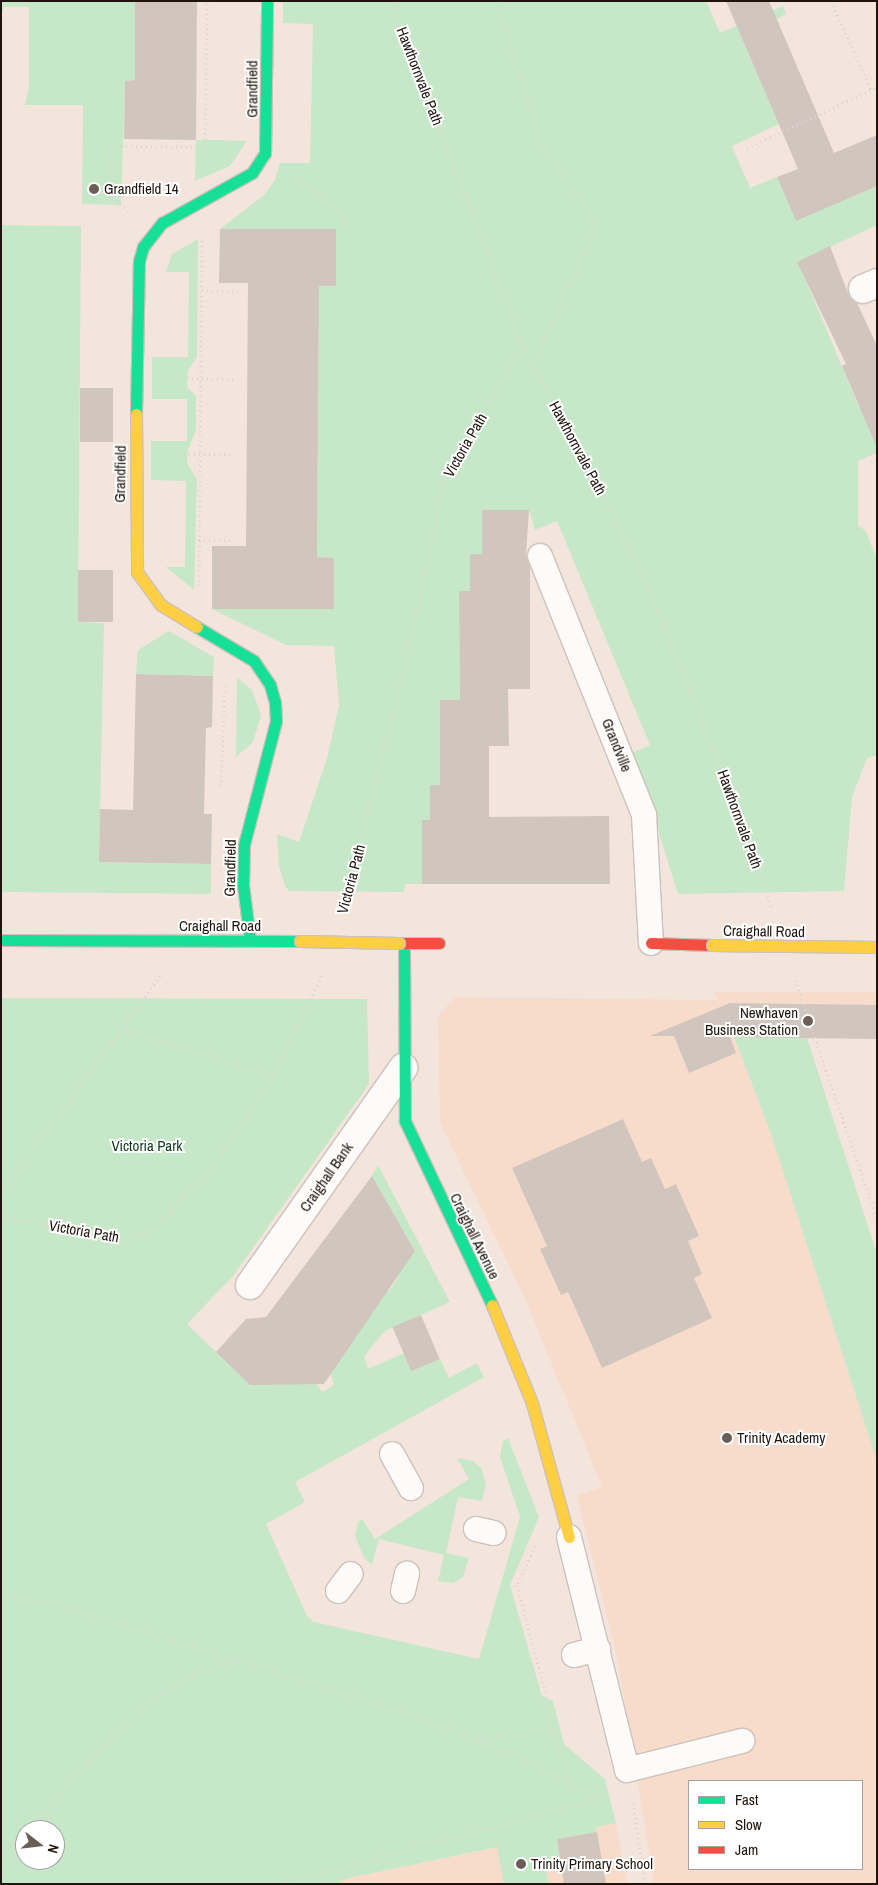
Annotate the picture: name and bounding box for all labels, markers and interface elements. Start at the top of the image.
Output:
street label: Hawthornvale Path [393,24,447,128]
street label: Grandfield [243,60,261,118]
place label: Grandfield 14 [104,180,179,198]
marker: Grandfield 14 [88,183,100,195]
street label: Hawthornvale Path [546,398,610,498]
street label: Victoria Path [439,410,491,480]
street label: Grandfield [111,445,129,503]
street label: Grandville [598,716,636,774]
street label: Hawthornvale Path [714,767,766,871]
street label: Grandfield [221,839,239,897]
street label: Victoria Path [333,842,369,916]
street label: Craighall Road [179,917,261,935]
street label: Craighall Road [723,921,805,941]
place label: Newhaven Business Station [705,1003,798,1038]
marker: Newhaven Business Station [802,1015,814,1027]
park label: Victoria Park [112,1137,182,1155]
street label: Craighall Bank [295,1139,357,1215]
street label: Craighall Avenue [446,1190,504,1282]
street label: Victoria Path [48,1216,120,1246]
place label: Trinity Academy [737,1429,826,1447]
marker: Trinity Academy [721,1432,733,1444]
legend [688,1780,863,1870]
text: Fast [735,1789,758,1810]
text: Slow [735,1814,762,1835]
north arrow [15,1820,65,1870]
text: Jam [735,1839,758,1860]
text: N [44,1842,63,1855]
place label: Trinity Primary School [531,1855,653,1873]
marker: Trinity Primary School [515,1858,527,1870]

